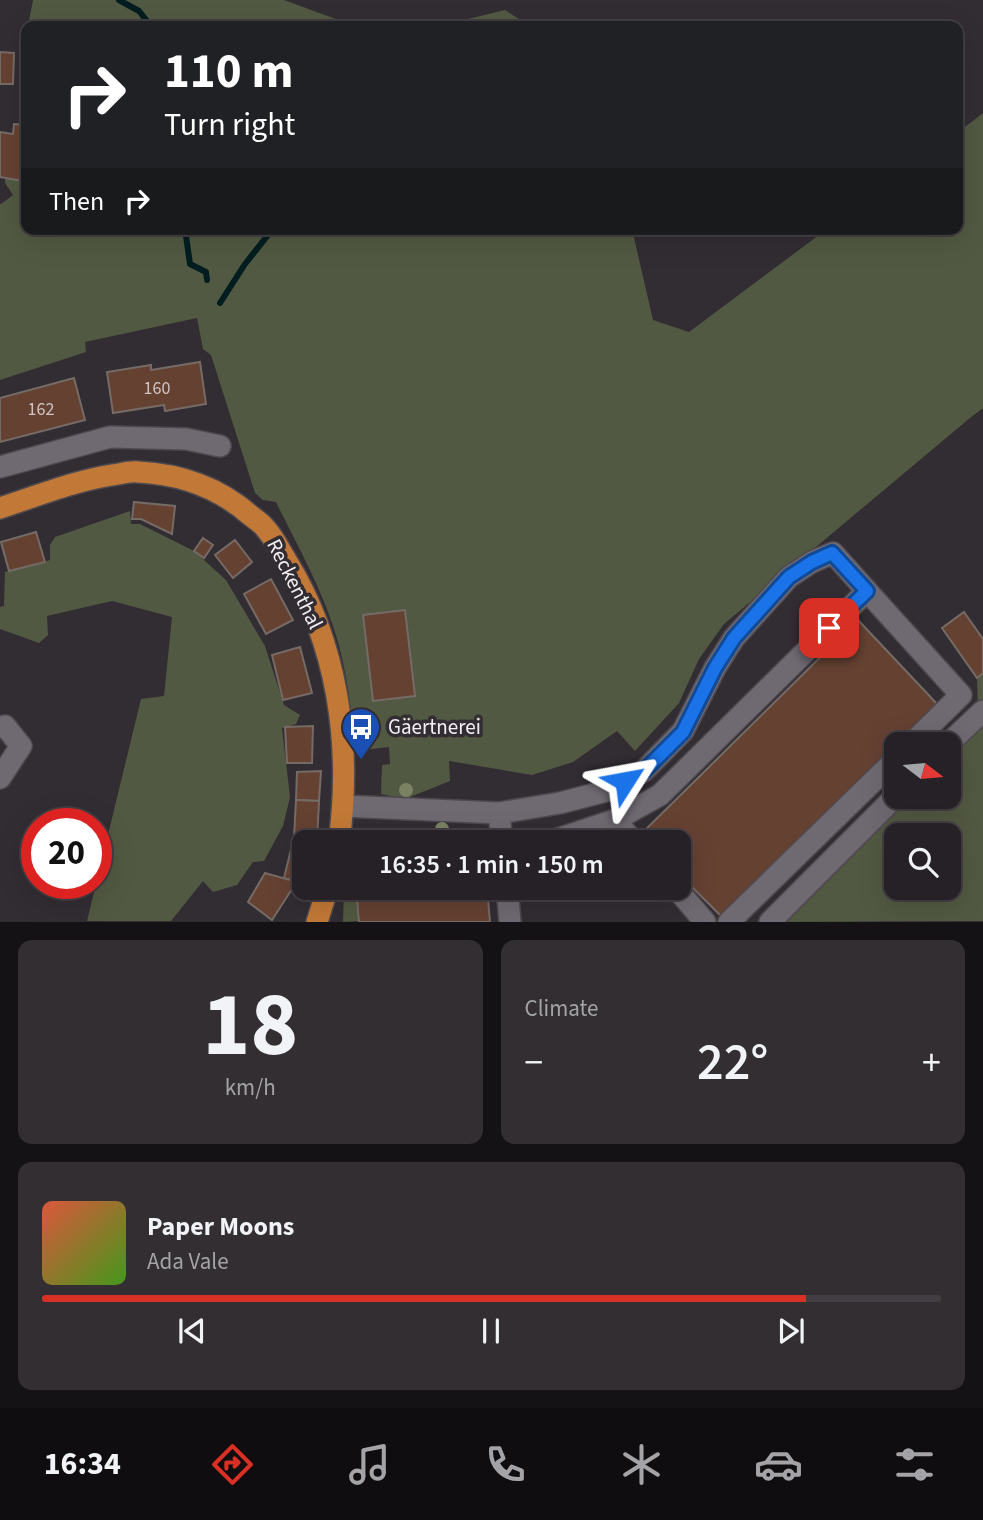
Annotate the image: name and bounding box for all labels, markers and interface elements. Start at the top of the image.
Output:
text: 110 m [164,37,293,107]
icon: right [49,49,140,140]
text: Turn right [164,102,295,148]
icon: right [118,182,156,220]
text: Then [49,183,104,220]
house number: 160 [144,376,170,401]
house number: 162 [28,397,54,422]
street label: Reckenthal [259,533,331,635]
pin [799,598,859,658]
icon: arrive [810,609,848,647]
bus stop icon: Gäertnerei [340,706,382,761]
place label: Gäertnerei [388,712,481,742]
north arrow [884,732,961,808]
map controls [884,732,961,900]
position arrow [588,744,662,818]
speed limit sign: 20 [21,808,112,899]
button: search [884,823,961,900]
text: 16:35 · 1 min · 150 m [379,846,604,883]
text: 18 [202,961,298,1090]
text: Climate [525,992,598,1025]
text: 22° [697,1026,768,1100]
text: − [525,1036,543,1090]
text: + [922,1036,941,1090]
text: km/h [225,1071,276,1104]
text: Paper Moons [147,1208,294,1245]
text: Ada Vale [147,1245,229,1278]
icon: previous [173,1312,211,1350]
icon: pause [472,1312,510,1350]
icon: next [772,1312,810,1350]
icon: directions [208,1440,257,1489]
icon: music [345,1440,394,1489]
icon: phone [481,1440,530,1489]
icon: climate [617,1440,666,1489]
icon: car [754,1440,803,1489]
icon: filters [890,1440,939,1489]
text: 16:34 [44,1441,121,1487]

